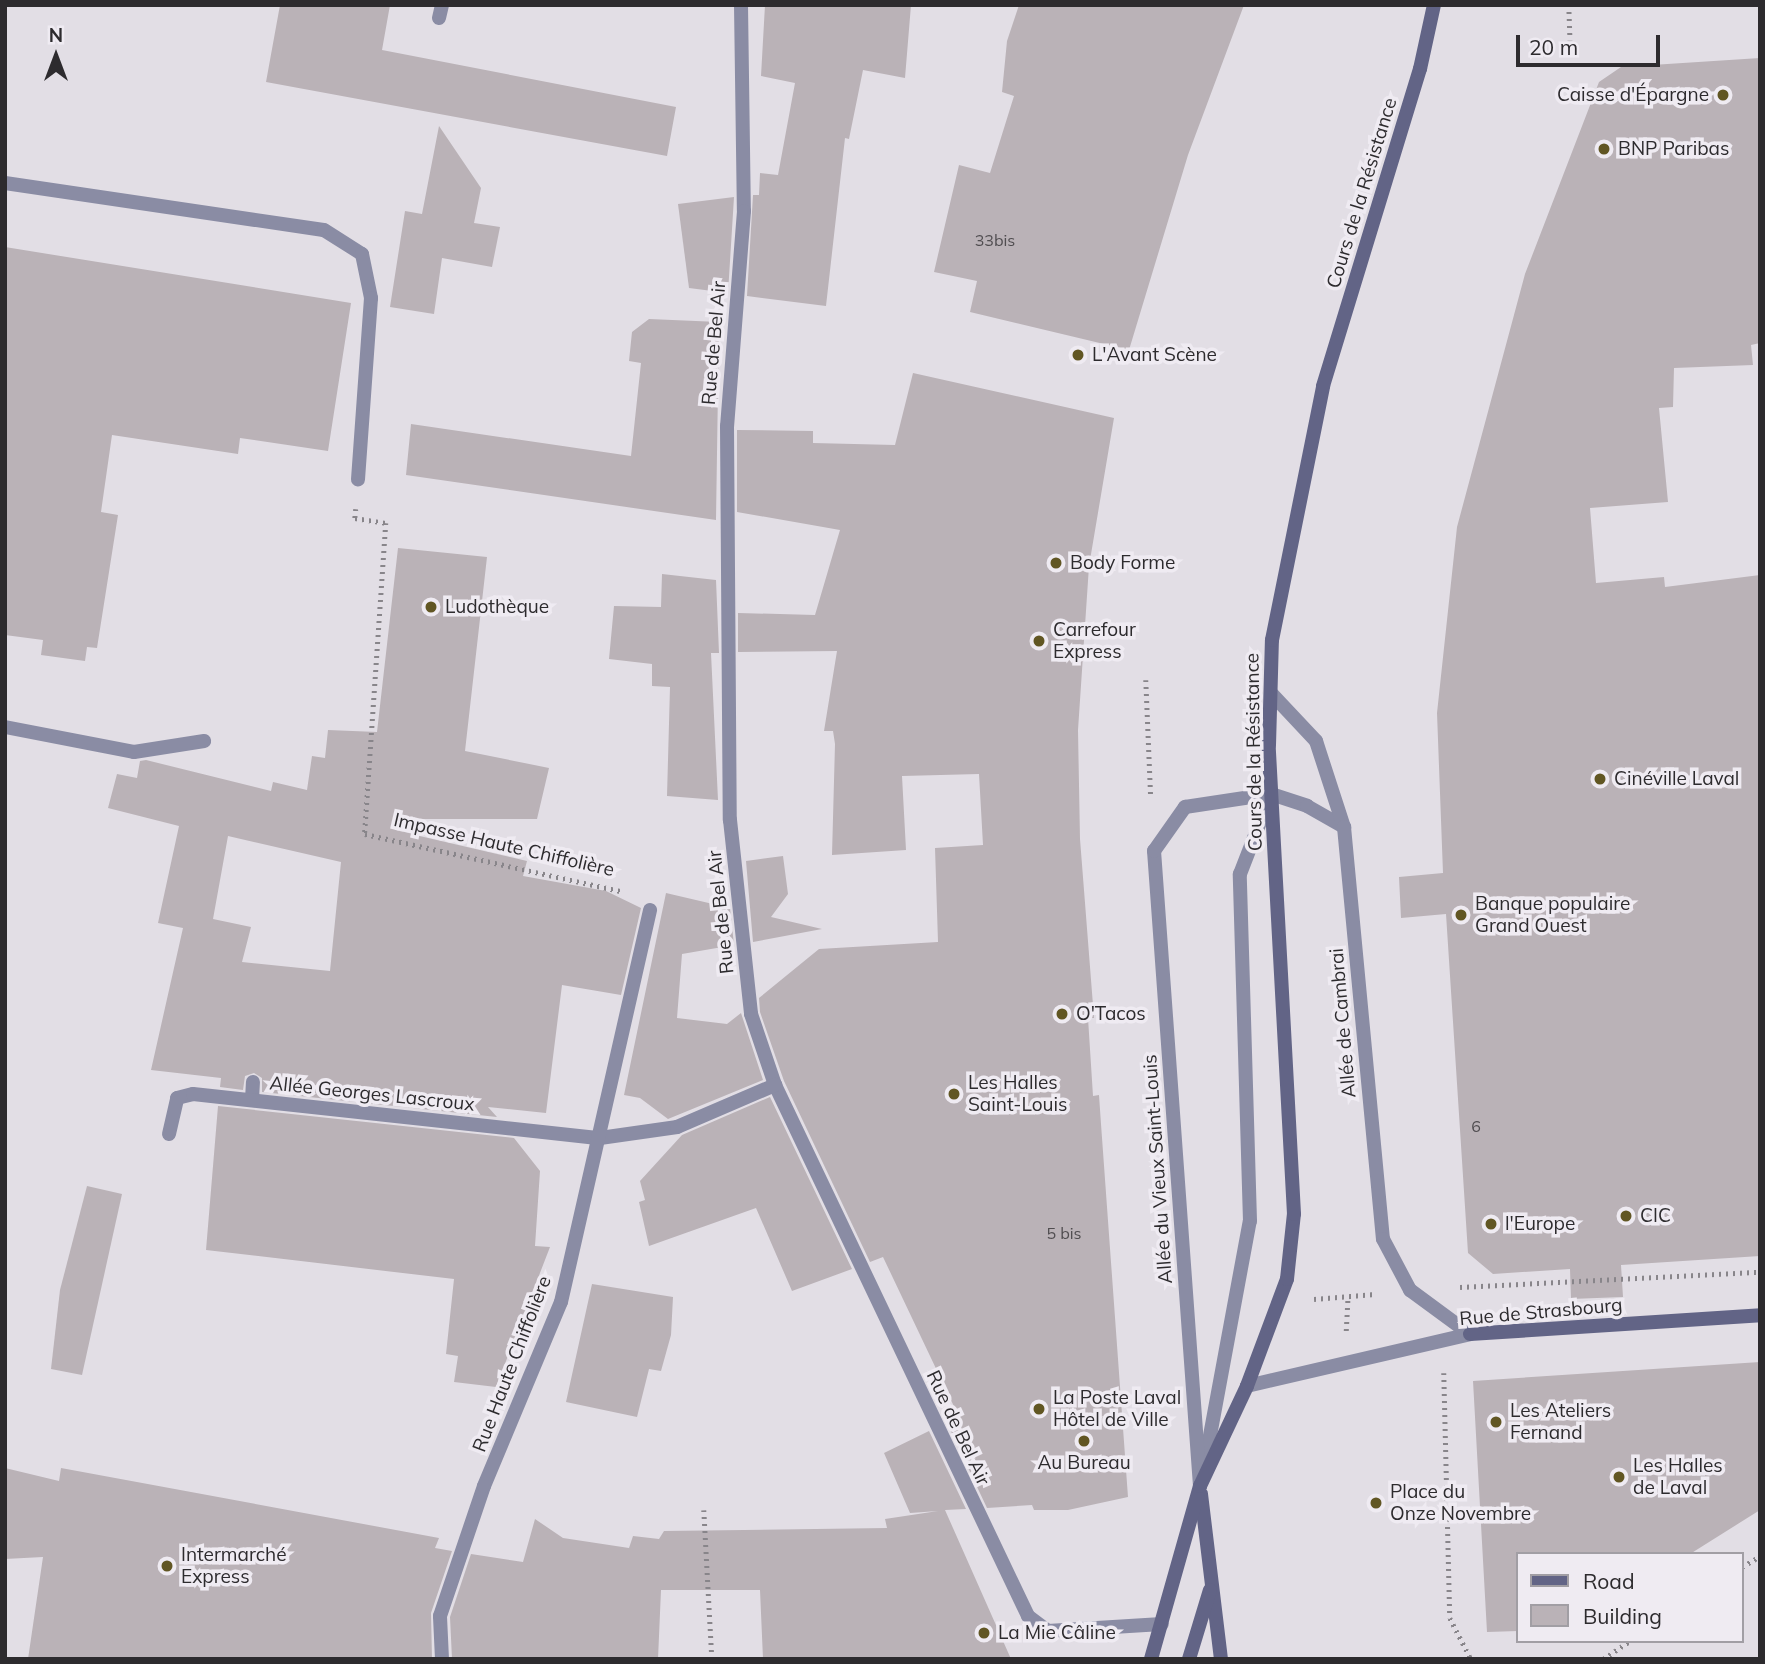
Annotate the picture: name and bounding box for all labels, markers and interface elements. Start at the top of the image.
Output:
north arrow [21,21,91,91]
scale bar [1520,21,1664,65]
text: N [49,23,63,47]
text: 20 m [1529,34,1578,60]
place label: Caisse d'Épargne [1557,84,1709,106]
marker: Caisse d'Épargne [1715,87,1731,103]
street label: Cours de la Résistance [1322,95,1402,291]
place label: BNP Paribas [1618,138,1729,160]
marker: BNP Paribas [1596,141,1612,157]
house number: 33bis [975,230,1015,250]
street label: Rue de Bel Air [697,280,731,406]
place label: L'Avant Scène [1092,344,1217,366]
marker: L'Avant Scène [1070,347,1086,363]
place label: Body Forme [1070,552,1175,574]
marker: Body Forme [1048,555,1064,571]
place label: Ludothèque [445,596,549,618]
marker: Ludothèque [423,599,439,615]
place label: Carrefour Express [1053,619,1136,663]
marker: Carrefour Express [1031,633,1047,649]
street label: Cours de la Résistance [1241,653,1267,851]
place label: Cinéville Laval [1614,768,1739,790]
marker: Cinéville Laval [1592,771,1608,787]
street label: Impasse Haute Chiffolière [392,809,616,881]
street label: Rue de Bel Air [703,849,739,975]
place label: Banque populaire Grand Ouest [1475,893,1630,937]
marker: Banque populaire Grand Ouest [1453,907,1469,923]
street label: Allée de Cambrai [1325,947,1361,1099]
place label: O'Tacos [1076,1003,1146,1025]
marker: O'Tacos [1054,1006,1070,1022]
street label: Allée du Vieux Saint-Louis [1139,1054,1177,1284]
street label: Allée Georges Lascroux [268,1072,476,1116]
place label: Les Halles Saint-Louis [968,1072,1067,1116]
marker: Les Halles Saint-Louis [946,1086,962,1102]
house number: 6 [1471,1116,1481,1136]
place label: CIC [1640,1205,1671,1227]
marker: CIC [1618,1208,1634,1224]
place label: l'Europe [1505,1213,1575,1235]
marker: l'Europe [1483,1216,1499,1232]
house number: 5 bis [1046,1223,1082,1243]
street label: Rue Haute Chiffolière [468,1273,556,1455]
street label: Rue de Strasbourg [1459,1294,1623,1330]
street label: Rue de Bel Air [921,1367,995,1489]
place label: La Poste Laval Hôtel de Ville [1053,1387,1181,1431]
place label: Les Ateliers Fernand [1510,1400,1611,1444]
marker: La Poste Laval Hôtel de Ville [1031,1401,1047,1417]
marker: Les Ateliers Fernand [1488,1414,1504,1430]
marker: Au Bureau [1076,1433,1092,1449]
place label: Au Bureau [1037,1452,1131,1474]
place label: Les Halles de Laval [1633,1455,1723,1499]
marker: Les Halles de Laval [1611,1469,1627,1485]
place label: Place du Onze Novembre [1390,1481,1531,1525]
marker: Place du Onze Novembre [1368,1495,1384,1511]
place label: Intermarché Express [181,1544,287,1588]
legend [1516,1552,1744,1643]
marker: Intermarché Express [159,1558,175,1574]
text: Road [1583,1568,1634,1594]
text: Building [1583,1603,1662,1629]
place label: La Mie Câline [998,1622,1116,1644]
marker: La Mie Câline [976,1625,992,1641]

